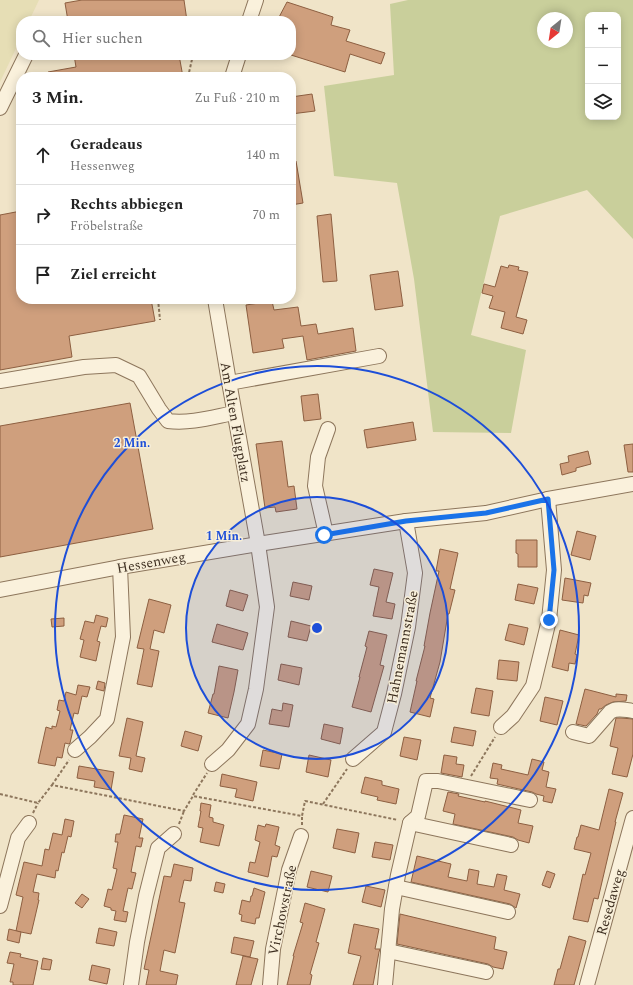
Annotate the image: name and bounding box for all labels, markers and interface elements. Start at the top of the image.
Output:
north arrow [537,12,573,48]
map controls [585,12,621,120]
button: + [585,12,621,48]
search box [16,16,296,60]
icon: search [30,27,52,49]
text: Hier suchen [62,27,143,50]
button: − [585,48,621,84]
button: layers [585,84,621,120]
text: 3 Min. [32,85,83,111]
text: Zu Fuß · 210 m [194,88,280,108]
text: Geradeaus [70,133,142,156]
icon: ahead [32,144,54,166]
text: 140 m [246,145,280,165]
text: Hessenweg [70,156,135,176]
text: Rechts abbiegen [70,193,183,216]
icon: right [32,204,54,226]
text: 70 m [253,205,280,225]
text: Fröbelstraße [70,216,143,236]
text: Ziel erreicht [70,263,156,286]
icon: arrive [32,264,54,286]
street label: Am Alten Flugplatz [215,360,256,484]
text: 2 Min. [114,434,150,453]
route start [315,526,333,544]
text: 1 Min. [206,527,242,546]
street label: Hessenweg [115,546,187,579]
street label: Hahnemannstraße [381,588,424,706]
route end [540,611,558,629]
centre of rings [310,621,324,635]
street label: Virchowstraße [263,863,302,957]
street label: Resedaweg [591,866,630,938]

